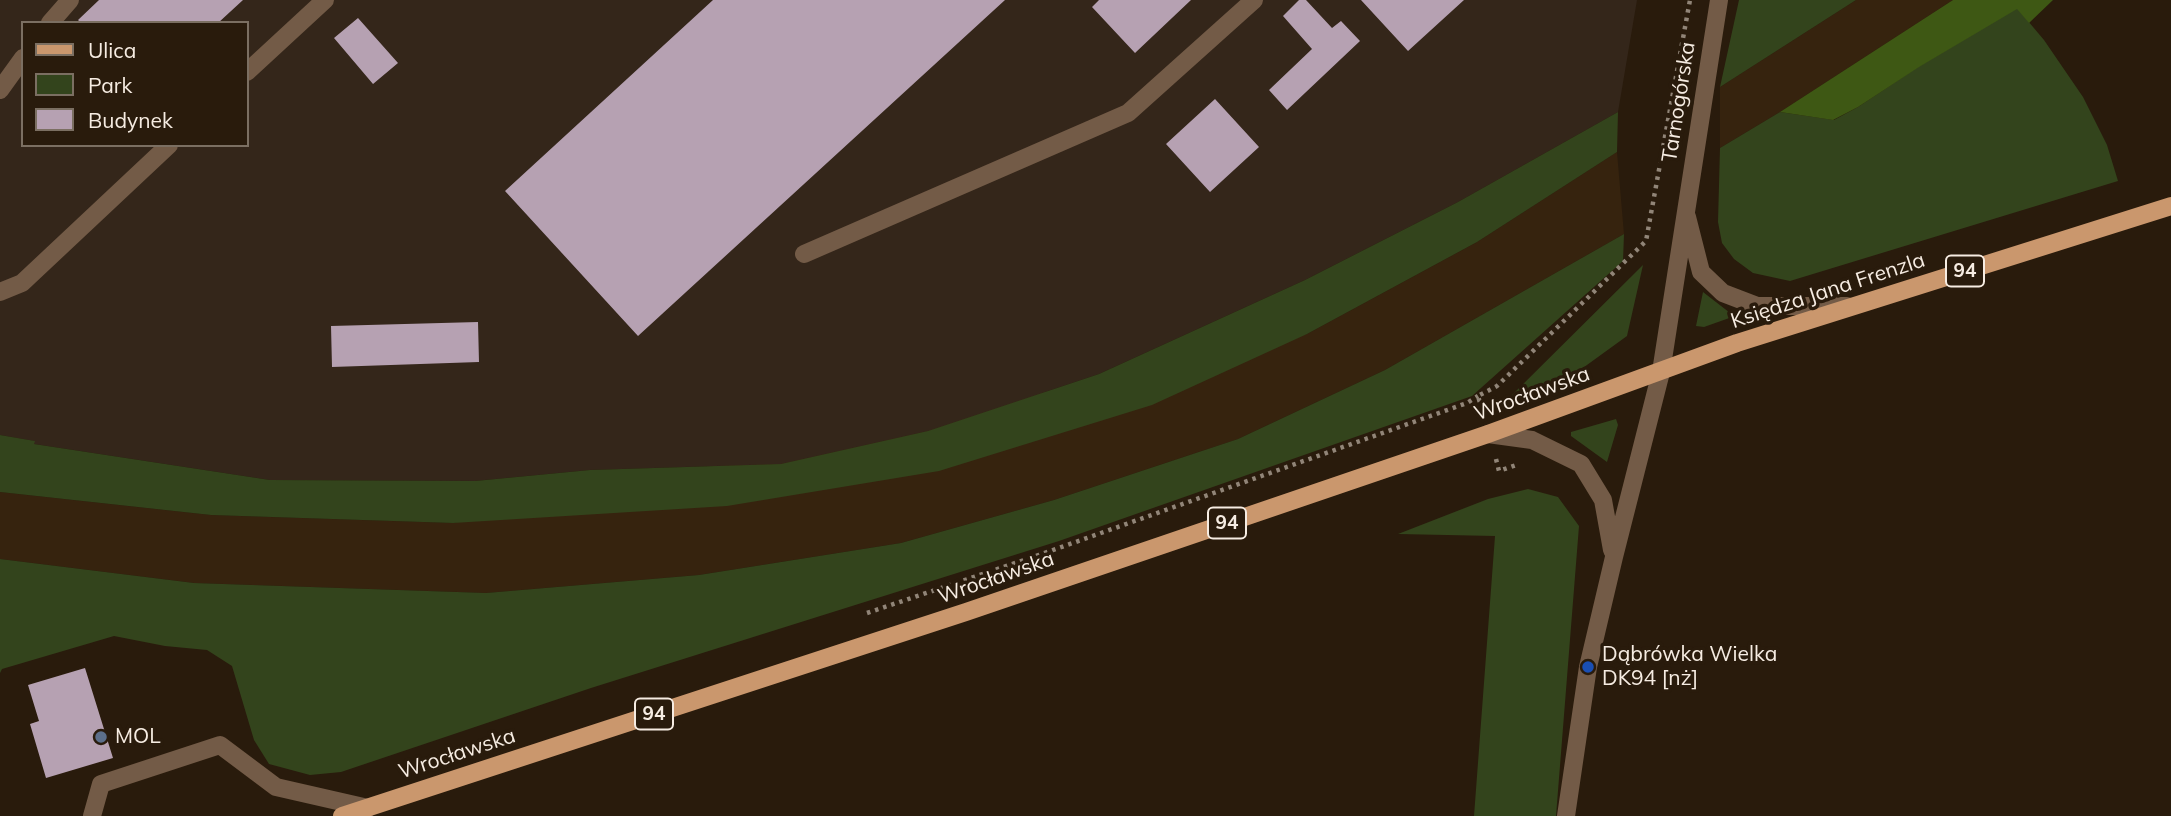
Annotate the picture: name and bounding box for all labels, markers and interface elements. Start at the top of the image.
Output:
legend [21,21,248,147]
text: Ulica [88,37,136,63]
street label: Tarnogórska [1657,40,1701,164]
text: Park [88,72,132,98]
text: Budynek [88,107,173,133]
street label: Księdza Jana Frenzla [1728,248,1928,334]
road number: 94 [1946,256,1984,286]
street label: Wrocławska [1471,361,1593,427]
road number: 94 [1208,508,1246,538]
street label: Wrocławska [935,546,1057,610]
place label: Dąbrówka Wielka DK94 [nż] [1602,642,1777,692]
marker: Dąbrówka Wielka DK94 [nż] [1580,659,1596,675]
road number: 94 [635,698,673,730]
street label: Wrocławska [395,723,519,785]
place label: MOL [115,724,161,750]
marker: MOL [93,729,109,745]

